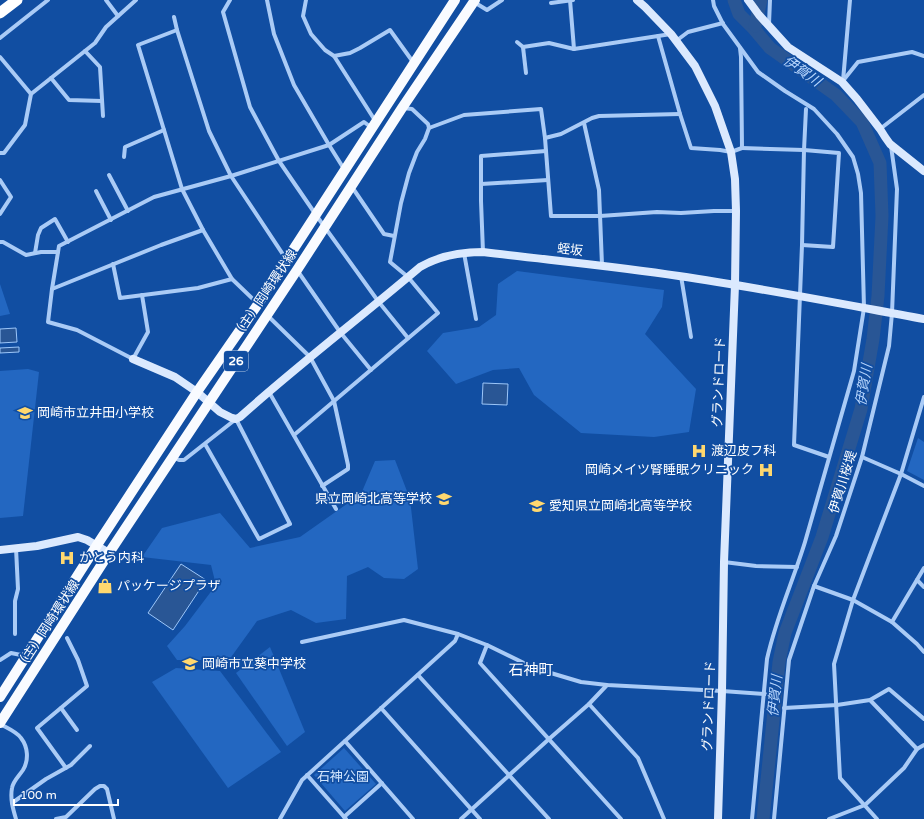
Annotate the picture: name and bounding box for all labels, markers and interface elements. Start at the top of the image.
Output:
water label: 伊賀川 [780,52,826,91]
street label: 蛭坂 [556,241,584,259]
street label: （主）岡崎環状線 [229,246,301,342]
street label: グランドロード [709,336,729,428]
road number: 26 [224,351,248,371]
water label: 伊賀川 [852,361,876,407]
school or university icon: 岡崎市立井田小学校 [16,404,34,422]
place label: 岡崎市立井田小学校 [37,405,154,421]
hospital icon: 渡辺皮フ科 [690,442,708,460]
place label: 渡辺皮フ科 [711,443,776,459]
street label: 伊賀川桜堤 [826,449,860,515]
hospital icon: 岡崎メイツ腎睡眠クリニック [757,461,775,479]
place label: 岡崎メイツ腎睡眠クリニック [585,462,754,478]
school or university icon: 県立岡崎北高等学校 [435,490,453,508]
place label: 県立岡崎北高等学校 [315,491,432,507]
school or university icon: 愛知県立岡崎北高等学校 [528,497,546,515]
place label: 愛知県立岡崎北高等学校 [549,498,692,514]
hospital icon: かとう内科 [58,549,76,567]
place label: かとう内科 [79,550,144,566]
street label: （主）岡崎環状線 [13,577,83,673]
shop icon: パッケージプラザ [96,577,114,595]
place label: パッケージプラザ [117,578,221,594]
school or university icon: 岡崎市立葵中学校 [181,655,199,673]
place label: 岡崎市立葵中学校 [202,656,306,672]
street label: グランドロード [699,660,719,752]
district label: 石神町 [508,661,554,679]
water label: 伊賀川 [764,672,786,718]
park label: 石神公園 [317,769,369,785]
scale bar [14,781,118,807]
text: 100 m [20,788,57,802]

